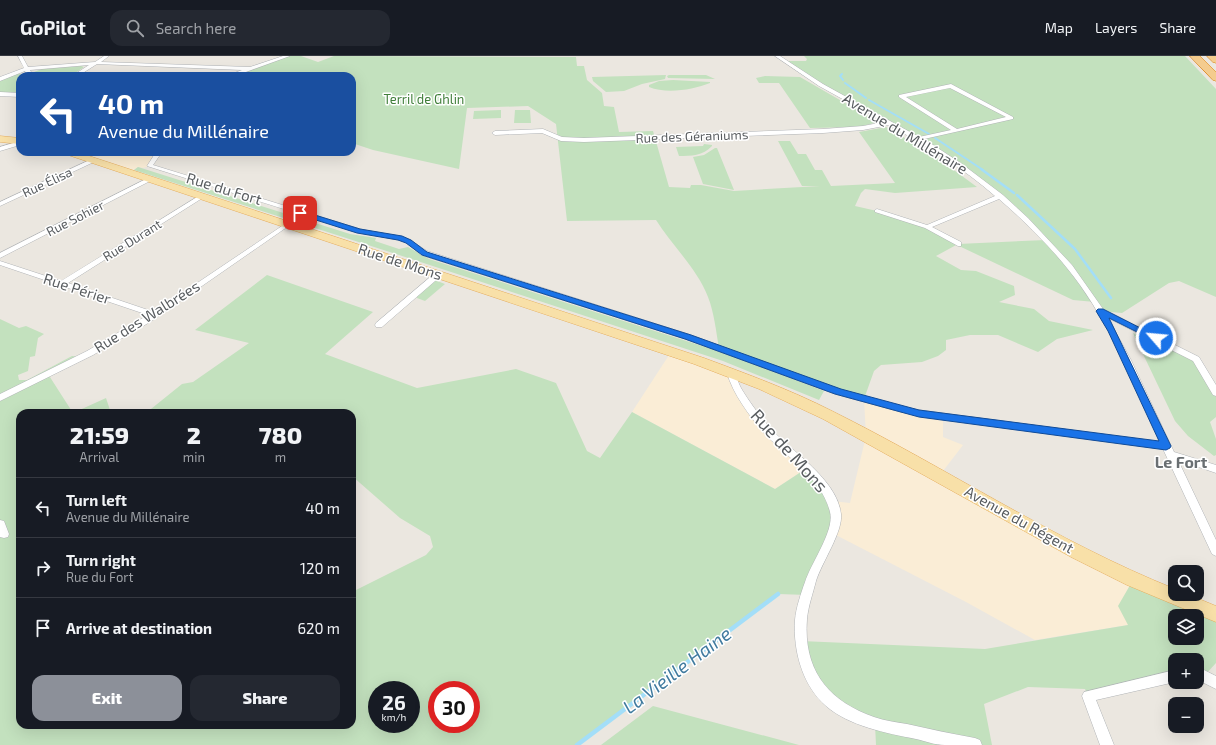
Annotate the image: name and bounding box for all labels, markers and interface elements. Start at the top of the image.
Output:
search box [110,10,390,46]
text: GoPilot [20,16,86,39]
icon: search [124,17,146,39]
text: Search here [156,19,236,37]
text: Map [1045,19,1073,36]
text: Layers [1095,19,1137,36]
text: Share [1159,19,1196,36]
text: 40 m [98,86,164,120]
icon: left [32,88,84,140]
street label: Avenue du Millénaire [840,89,971,178]
park label: Terril de Ghlin [384,91,464,107]
text: Avenue du Millénaire [98,120,269,142]
street label: Rue des Géraniums [635,126,749,146]
street label: Rue Élisa [19,163,75,201]
street label: Rue du Fort [184,168,264,208]
pin [283,196,317,230]
street label: Rue Sohier [43,197,107,239]
icon: arrive [289,202,311,224]
street label: Rue Durant [100,216,164,264]
street label: Rue de Mons [356,239,445,283]
street label: Rue Périer [41,269,113,307]
street label: Rue des Walbrées [90,276,203,356]
position arrow [1135,317,1177,359]
street label: Rue de Mons [747,404,833,497]
text: 21:59 [70,420,129,449]
text: 2 [187,420,201,449]
text: 780 [259,420,302,449]
text: Arrival [80,449,119,465]
text: min [183,449,205,465]
text: m [275,449,286,465]
district label: Le Fort [1155,452,1208,471]
street label: Avenue du Régent [962,482,1078,557]
text: Turn left [66,491,127,509]
icon: left [32,497,54,519]
text: 40 m [305,499,340,517]
text: Avenue du Millénaire [66,509,190,525]
text: Turn right [66,551,136,569]
icon: right [32,557,54,579]
text: 120 m [300,559,340,577]
map controls [1168,565,1204,733]
button: search [1168,565,1204,601]
text: Rue du Fort [66,569,133,585]
button: layers [1168,609,1204,645]
icon: arrive [32,617,54,639]
text: Arrive at destination [66,619,212,637]
text: 620 m [297,619,340,637]
water label: La Vieille Haine [618,621,736,718]
button: + [1168,653,1204,689]
button: Exit [32,675,182,721]
button: Share [190,675,340,721]
speed limit sign: 30 [428,681,480,733]
text: 26 [382,690,406,714]
button: − [1168,697,1204,733]
text: km/h [382,711,406,723]

